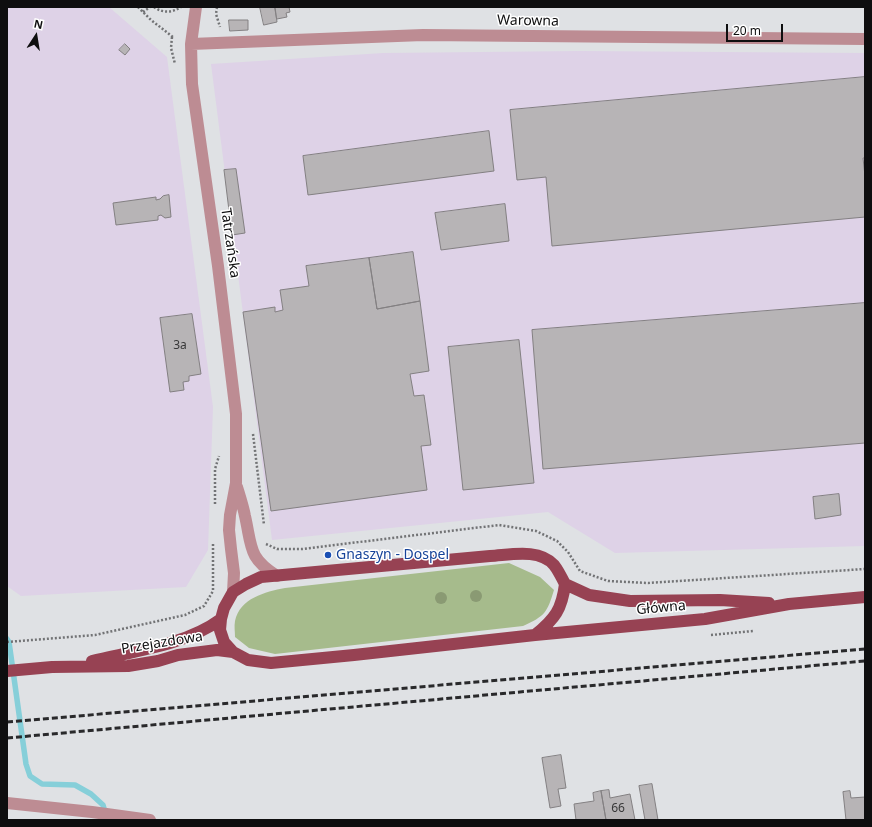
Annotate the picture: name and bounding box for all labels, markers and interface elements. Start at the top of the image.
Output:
street label: Warowna [497,12,559,30]
north arrow [16,16,56,56]
text: N [33,16,45,32]
scale bar [728,16,785,42]
text: 20 m [733,22,761,39]
street label: Tatrzańska [217,207,243,279]
house number: 3a [173,339,187,353]
place label: Gnaszyn - Dospel [336,547,449,563]
marker: Gnaszyn - Dospel [323,550,333,560]
street label: Główna [636,597,686,619]
street label: Przejazdowa [120,628,204,658]
house number: 66 [611,802,625,816]

